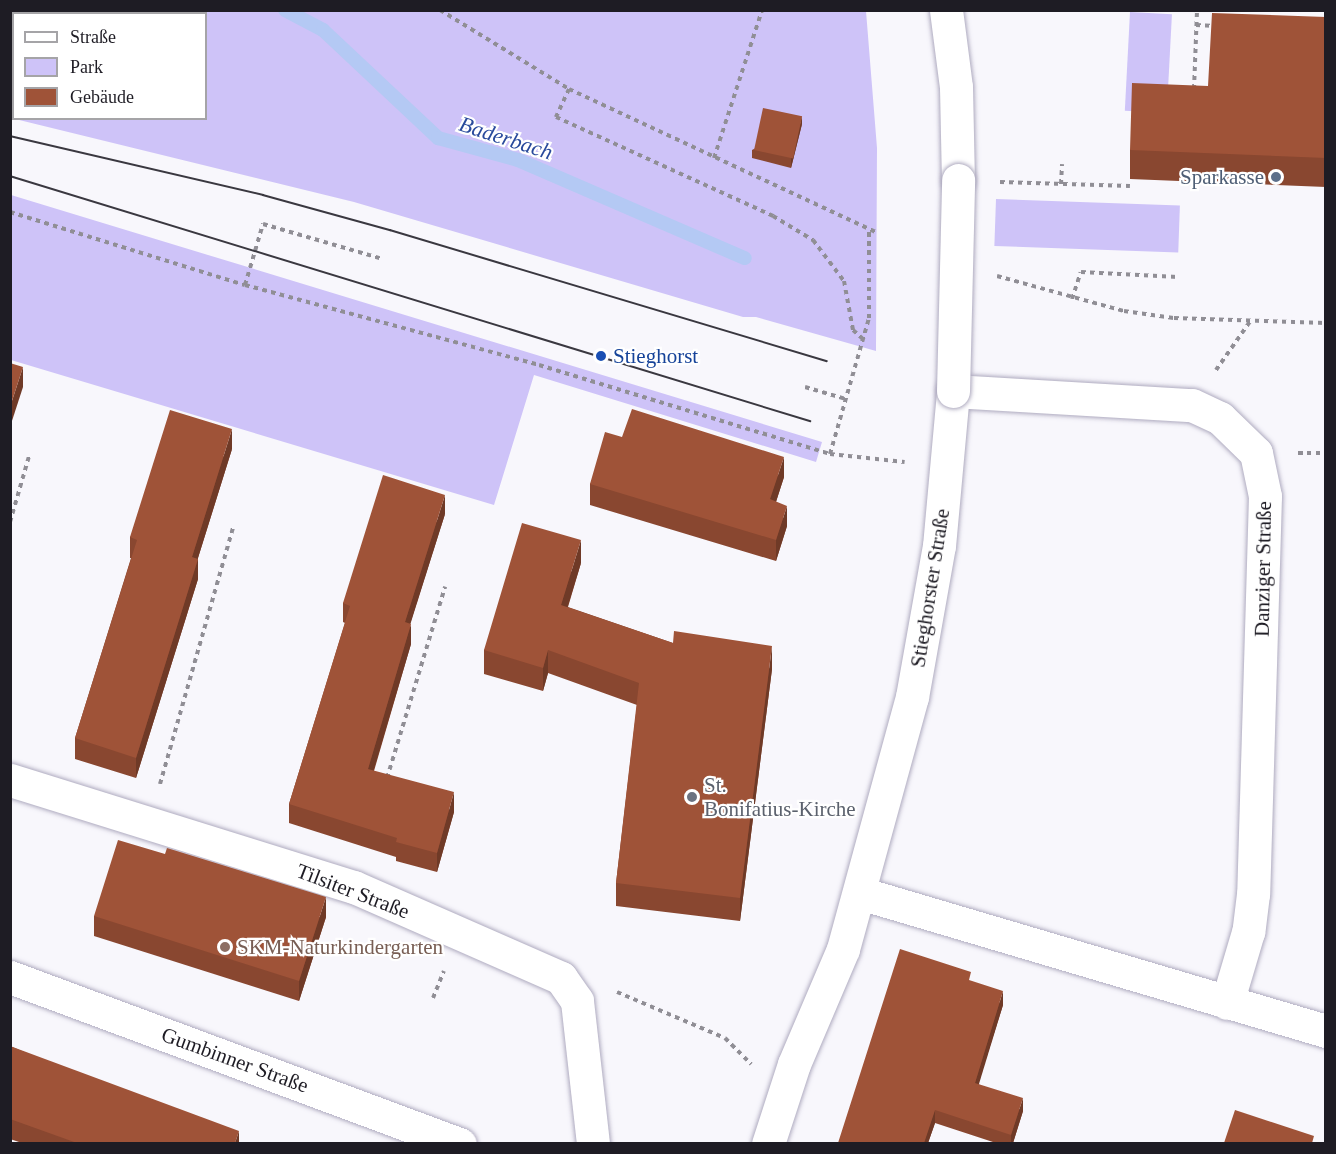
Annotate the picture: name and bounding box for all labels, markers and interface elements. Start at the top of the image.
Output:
legend [12,12,207,120]
text: Straße [70,27,116,47]
text: Park [70,57,103,77]
text: Gebäude [70,87,134,107]
water label: Baderbach [456,111,556,165]
place label: Sparkasse [1180,164,1264,190]
marker: Sparkasse [1269,170,1283,184]
place label: Stieghorst [613,343,698,369]
marker: Stieghorst [594,349,608,363]
street label: Danziger Straße [1249,501,1277,637]
street label: Stieghorster Straße [905,507,955,669]
place label: St. Bonifatius-Kirche [704,772,856,822]
marker: St. Bonifatius-Kirche [685,790,699,804]
street label: Tilsiter Straße [293,858,413,924]
place label: SKM-Naturkindergarten [237,934,443,960]
marker: SKM-Naturkindergarten [218,940,232,954]
street label: Gumbinner Straße [158,1022,312,1098]

